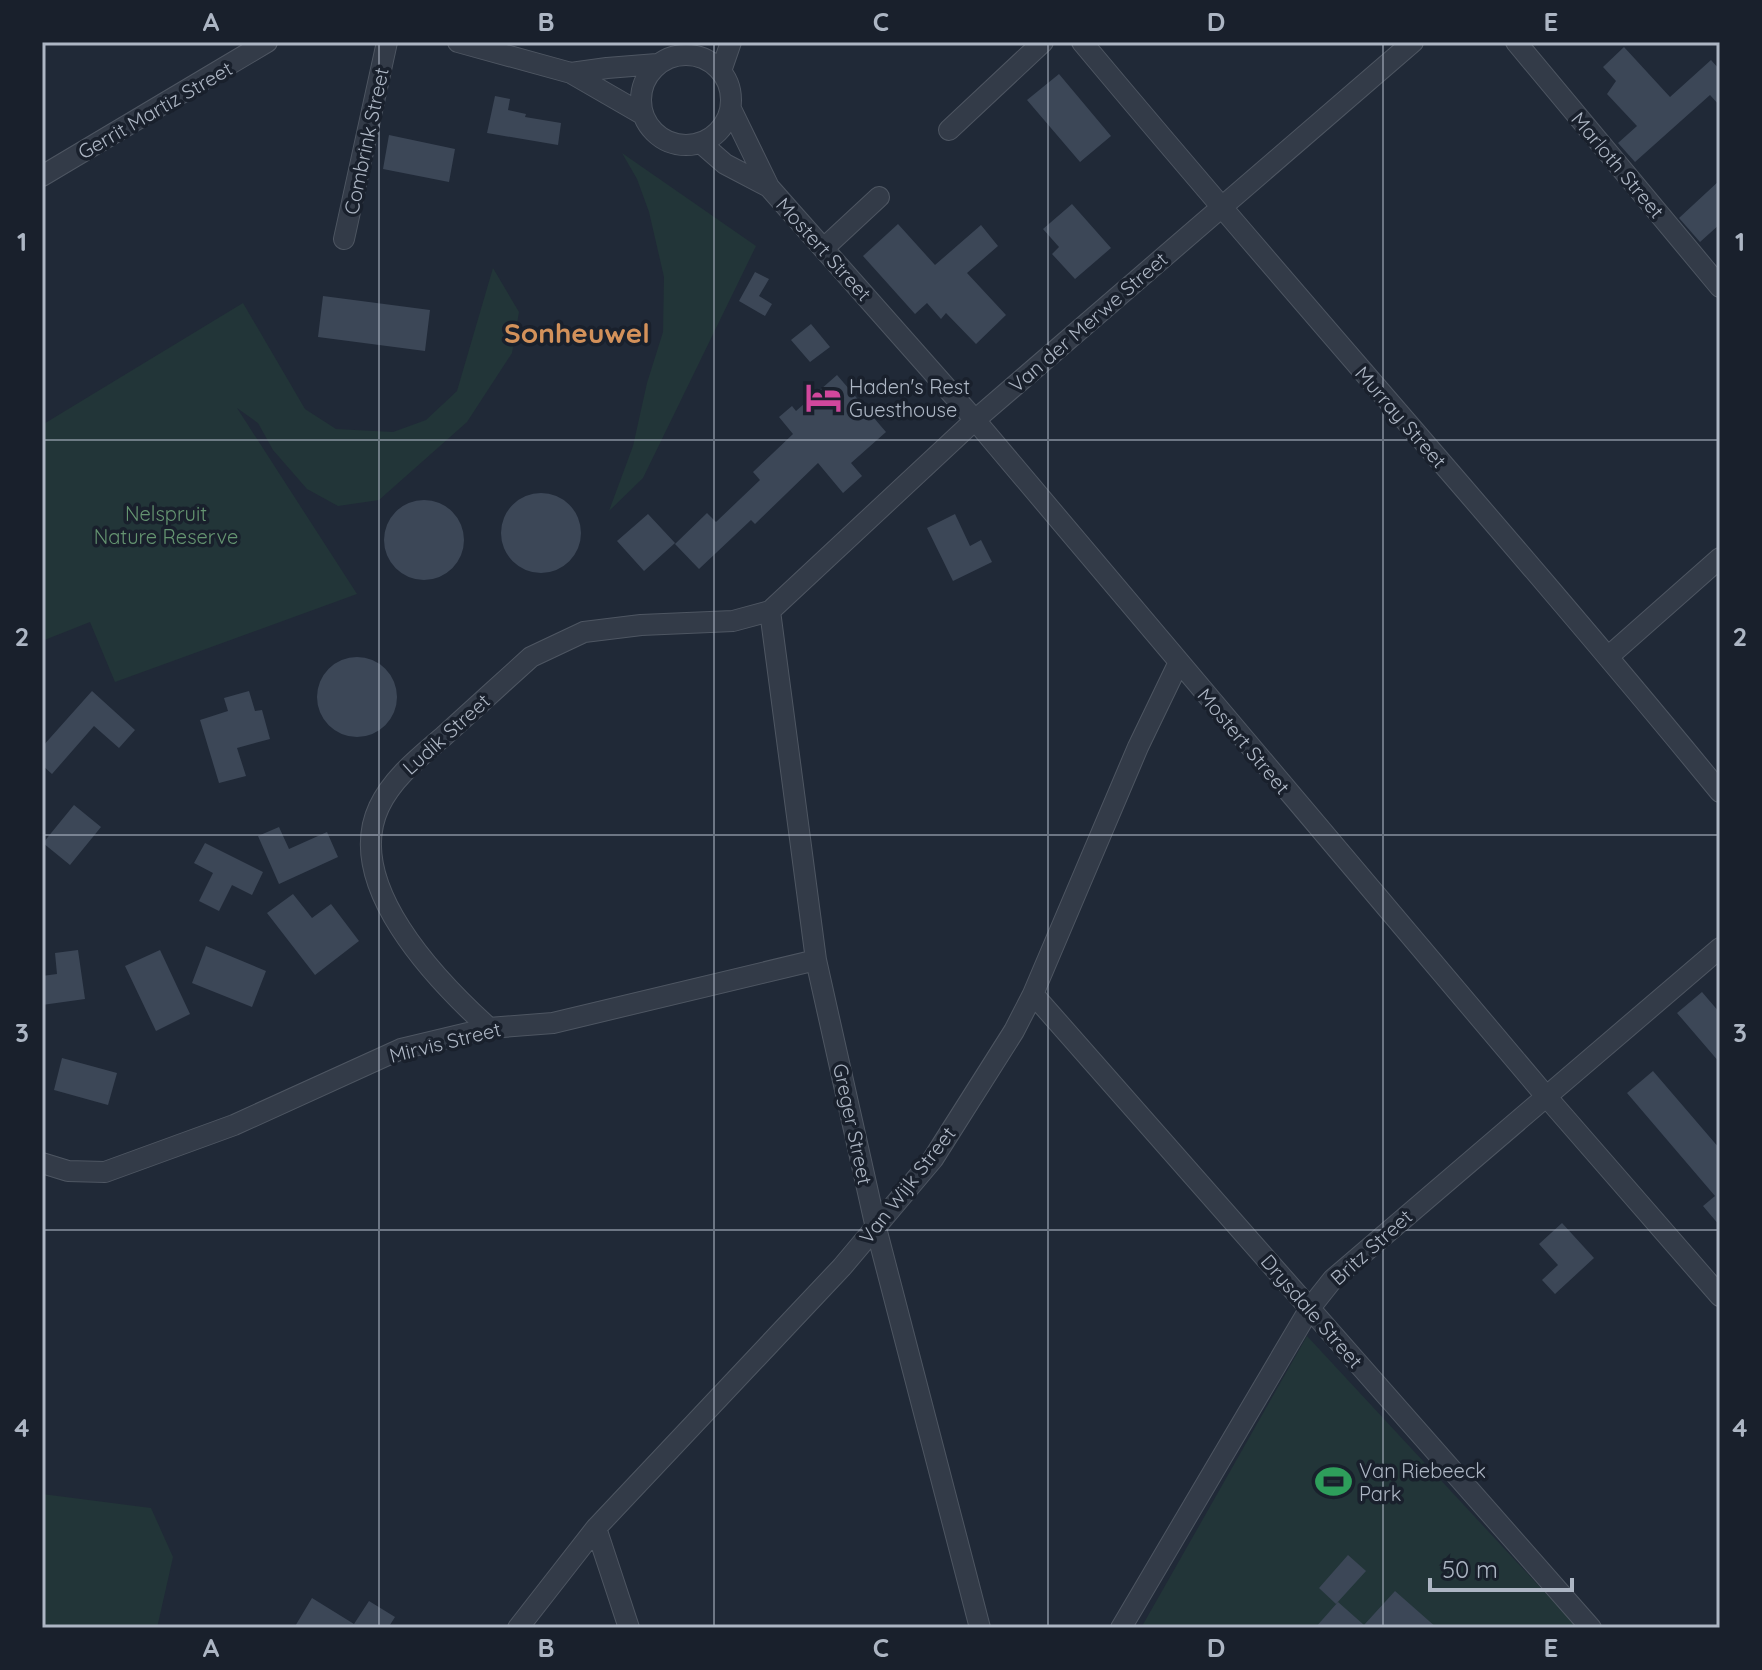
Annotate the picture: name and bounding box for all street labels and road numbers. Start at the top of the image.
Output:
street label: Gerrit Martiz Street [73,56,237,164]
street label: Combrink Street [338,65,394,217]
street label: Marloth Street [1566,107,1670,223]
street label: Mostert Street [771,192,877,306]
street label: Van der Merwe Street [1004,246,1172,398]
street label: Murray Street [1350,361,1452,473]
street label: Mostert Street [1192,683,1296,799]
street label: Ludik Street [397,688,495,780]
street label: Mirvis Street [387,1016,503,1068]
street label: Greger Street [828,1061,878,1187]
street label: Van Wijk Street [853,1121,961,1249]
street label: Britz Street [1325,1204,1417,1290]
street label: Drysdale Street [1256,1249,1368,1373]

